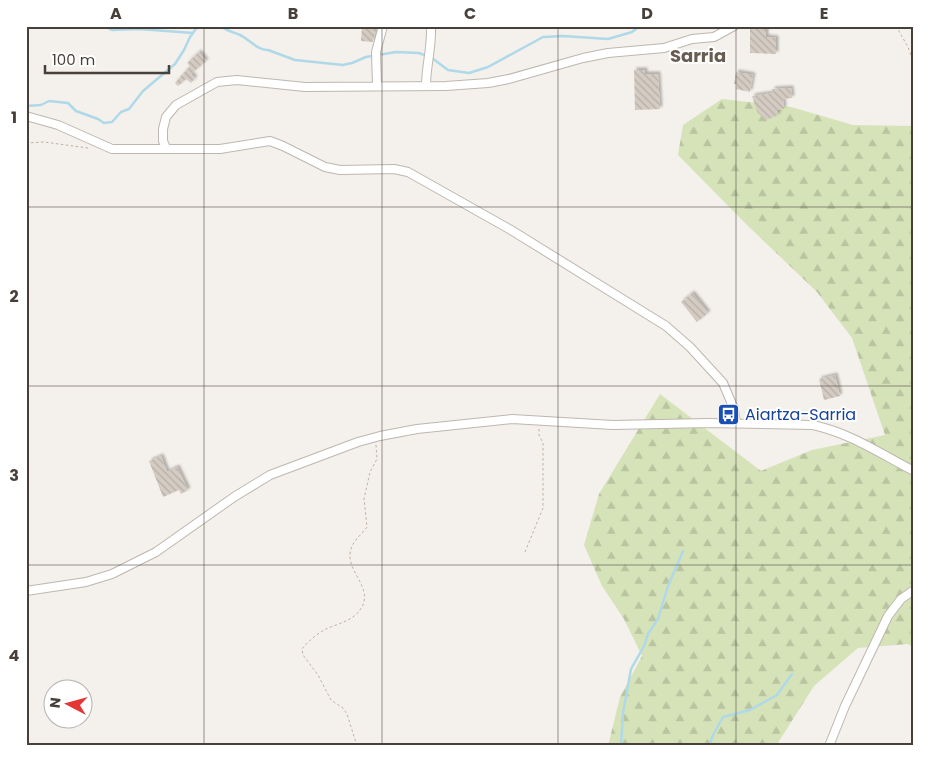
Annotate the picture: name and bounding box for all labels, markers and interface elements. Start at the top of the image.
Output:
text: A [110,2,122,25]
text: B [288,2,298,25]
text: C [464,2,476,25]
text: D [641,2,653,25]
text: E [820,2,828,25]
scale bar [45,42,169,74]
district label: Sarria [670,43,726,68]
text: 100 m [52,49,95,70]
text: 1 [11,106,17,129]
text: 2 [9,285,19,308]
bus stop icon: Aiartza-Sarria [717,402,741,426]
place label: Aiartza-Sarria [745,403,856,426]
text: 3 [9,464,19,487]
text: 4 [9,644,20,667]
north arrow [42,680,92,730]
text: N [45,696,66,709]

